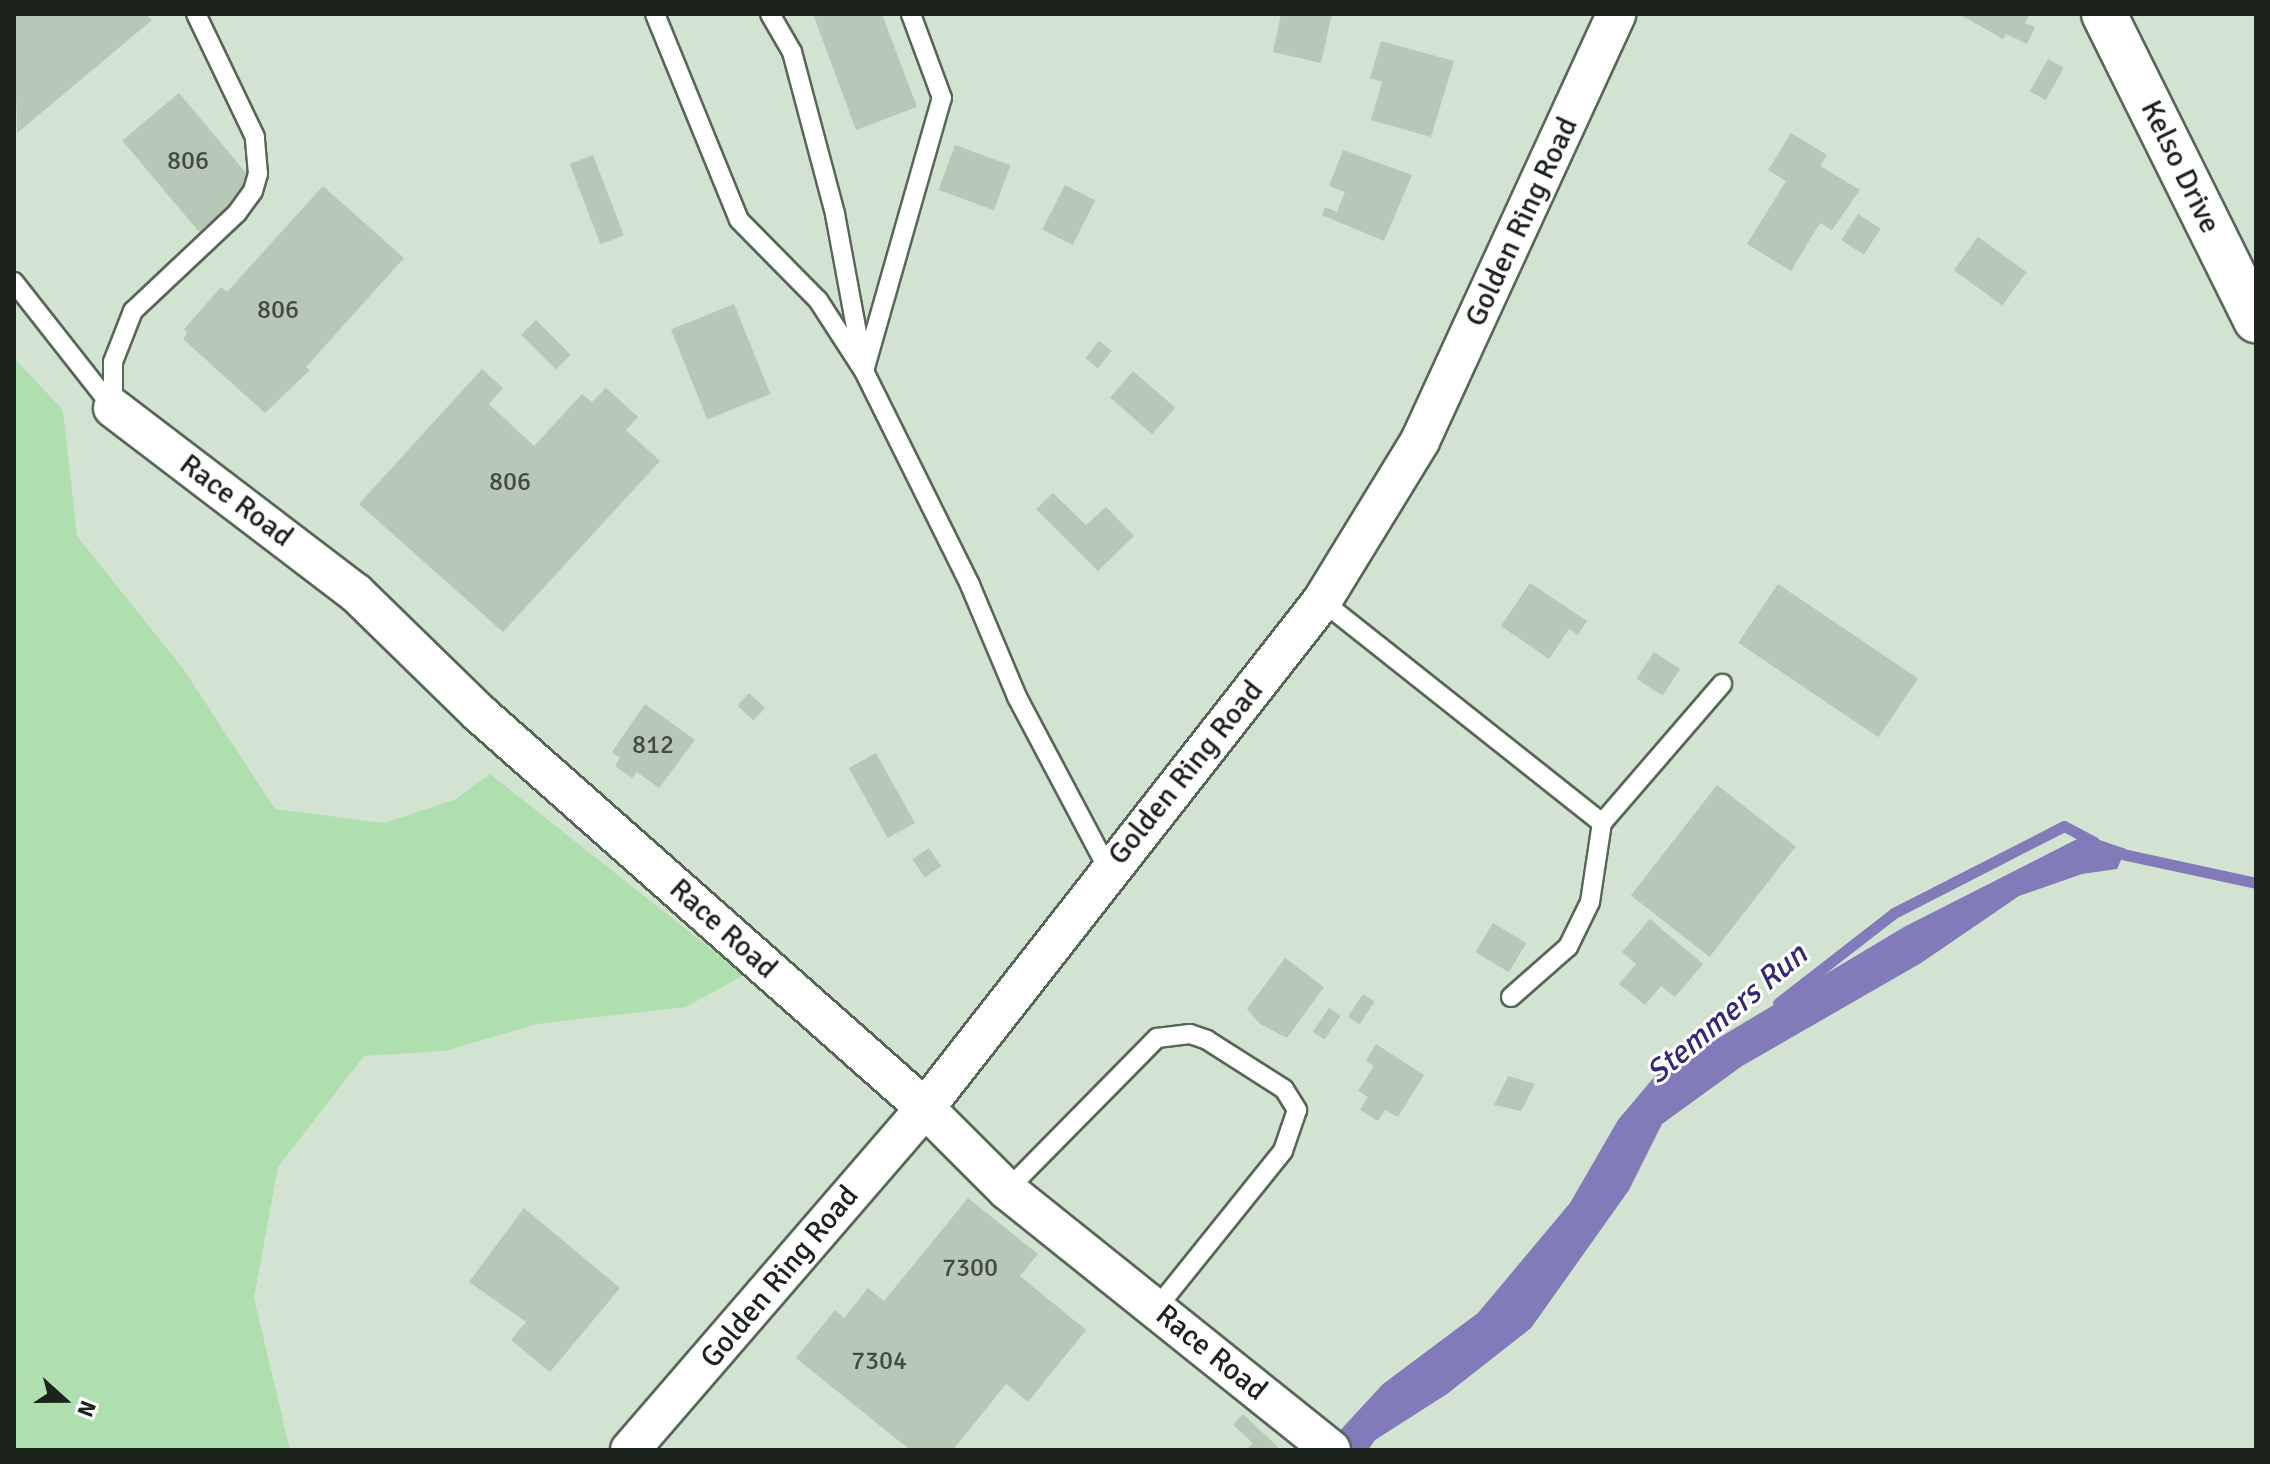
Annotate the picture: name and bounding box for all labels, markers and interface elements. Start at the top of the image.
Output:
street label: Kelso Drive [2132,95,2228,239]
street label: Golden Ring Road [1458,112,1586,332]
house number: 806 [167,146,209,178]
house number: 806 [257,295,299,327]
street label: Race Road [172,447,300,555]
house number: 806 [489,467,531,499]
street label: Golden Ring Road [1101,674,1271,872]
house number: 812 [632,730,674,762]
street label: Race Road [662,871,784,987]
water label: Stemmers Run [1639,936,1815,1092]
street label: Golden Ring Road [693,1179,867,1375]
house number: 7300 [942,1253,998,1285]
street label: Race Road [1148,1297,1274,1409]
house number: 7304 [851,1346,907,1378]
north arrow [24,1360,104,1440]
text: N [72,1397,102,1421]

